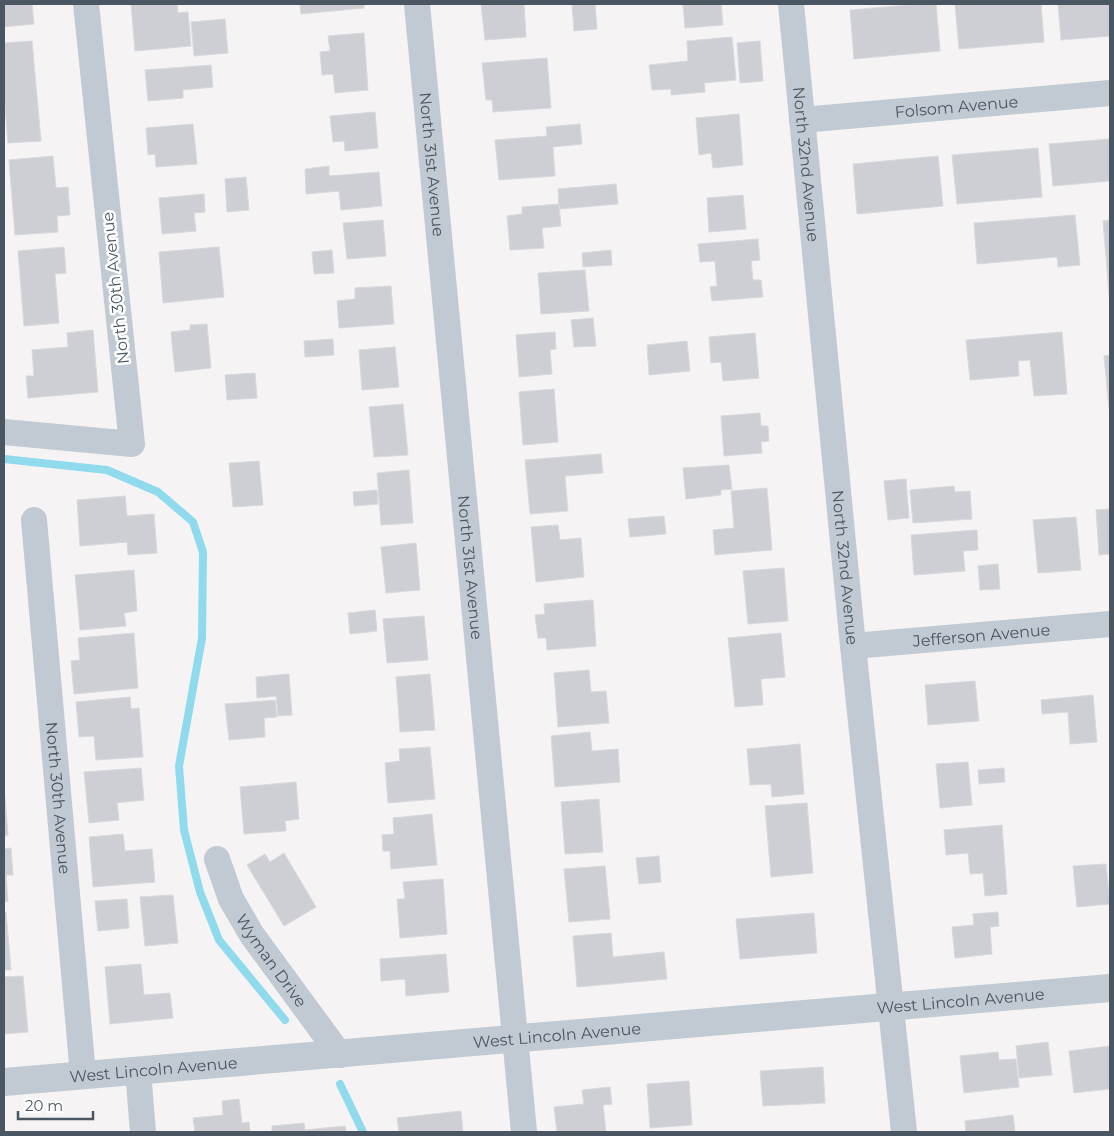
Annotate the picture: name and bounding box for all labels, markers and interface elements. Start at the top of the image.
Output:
street label: North 32nd Avenue [789,86,823,243]
street label: North 31st Avenue [415,91,448,237]
street label: Folsom Avenue [894,92,1019,122]
street label: North 30th Avenue [98,211,133,365]
street label: North 32nd Avenue [828,489,862,646]
street label: North 31st Avenue [454,494,486,641]
street label: Jefferson Avenue [911,620,1051,651]
street label: North 30th Avenue [42,721,74,875]
street label: Wyman Drive [232,911,311,1011]
street label: West Lincoln Avenue [876,985,1045,1018]
street label: West Lincoln Avenue [472,1019,642,1052]
street label: West Lincoln Avenue [69,1053,238,1086]
scale bar [18,1088,92,1120]
text: 20 m [25,1096,63,1115]

